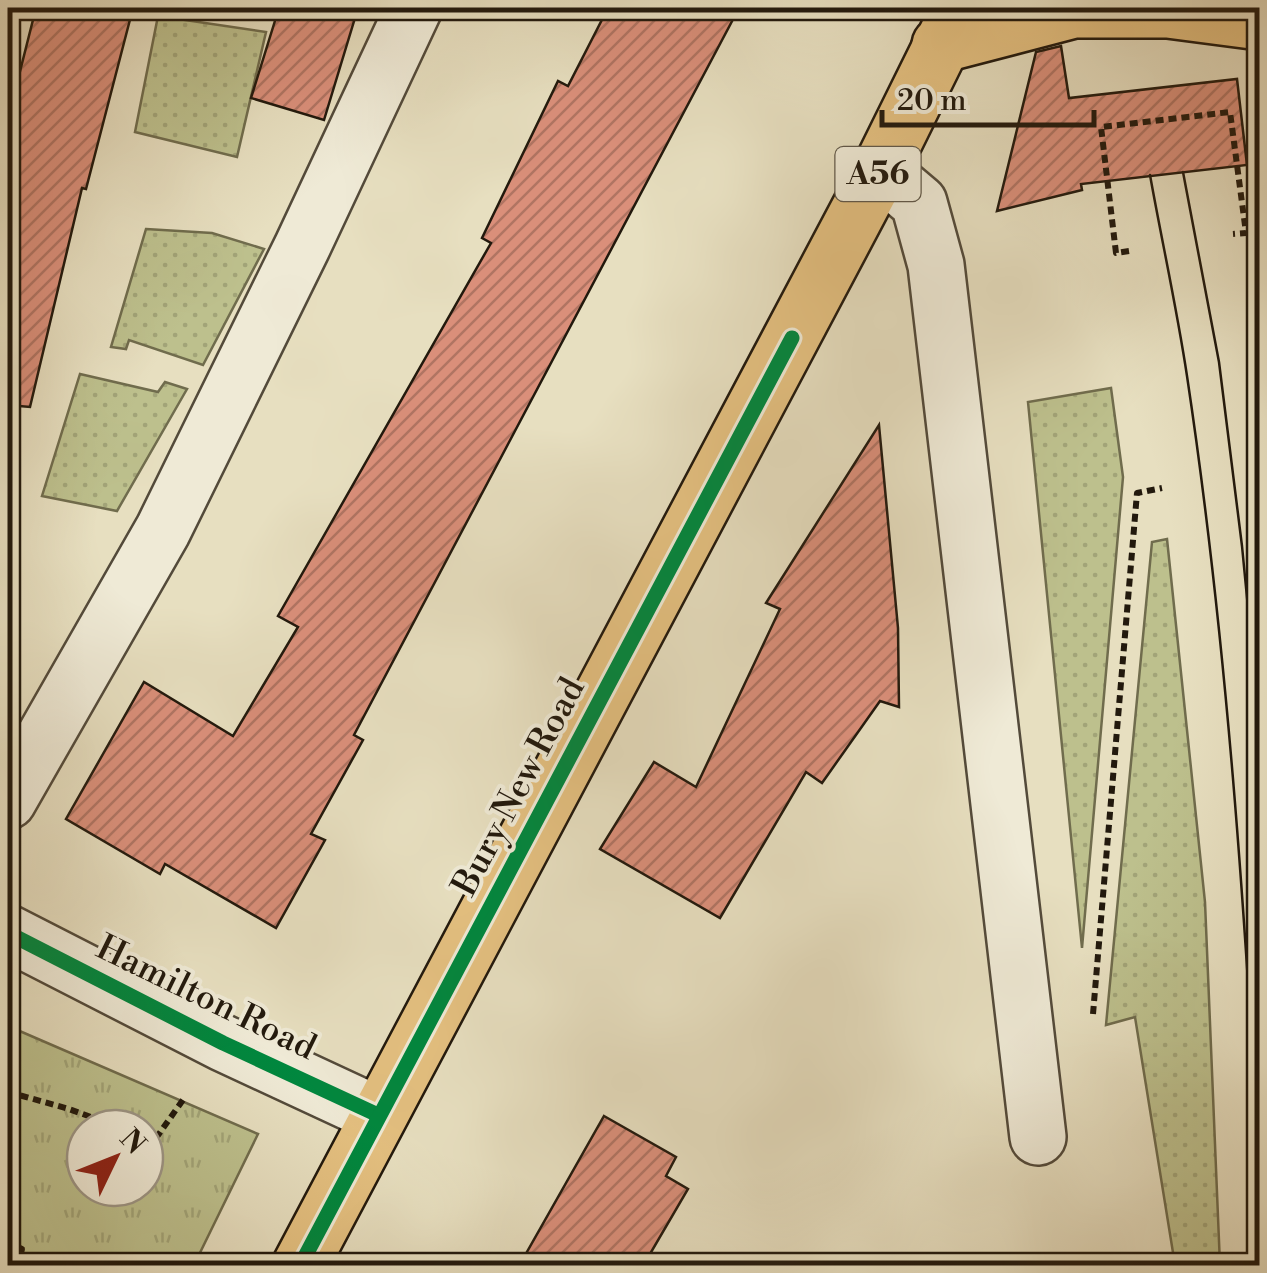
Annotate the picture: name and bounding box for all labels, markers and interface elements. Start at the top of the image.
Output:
scale bar [882,65,1094,127]
text: 20 m [897,82,966,120]
road number: A56 [836,147,920,201]
street label: Bury New Road [443,670,595,904]
street label: Hamilton Road [89,926,323,1070]
north arrow [65,1108,165,1208]
text: N [112,1122,153,1162]

